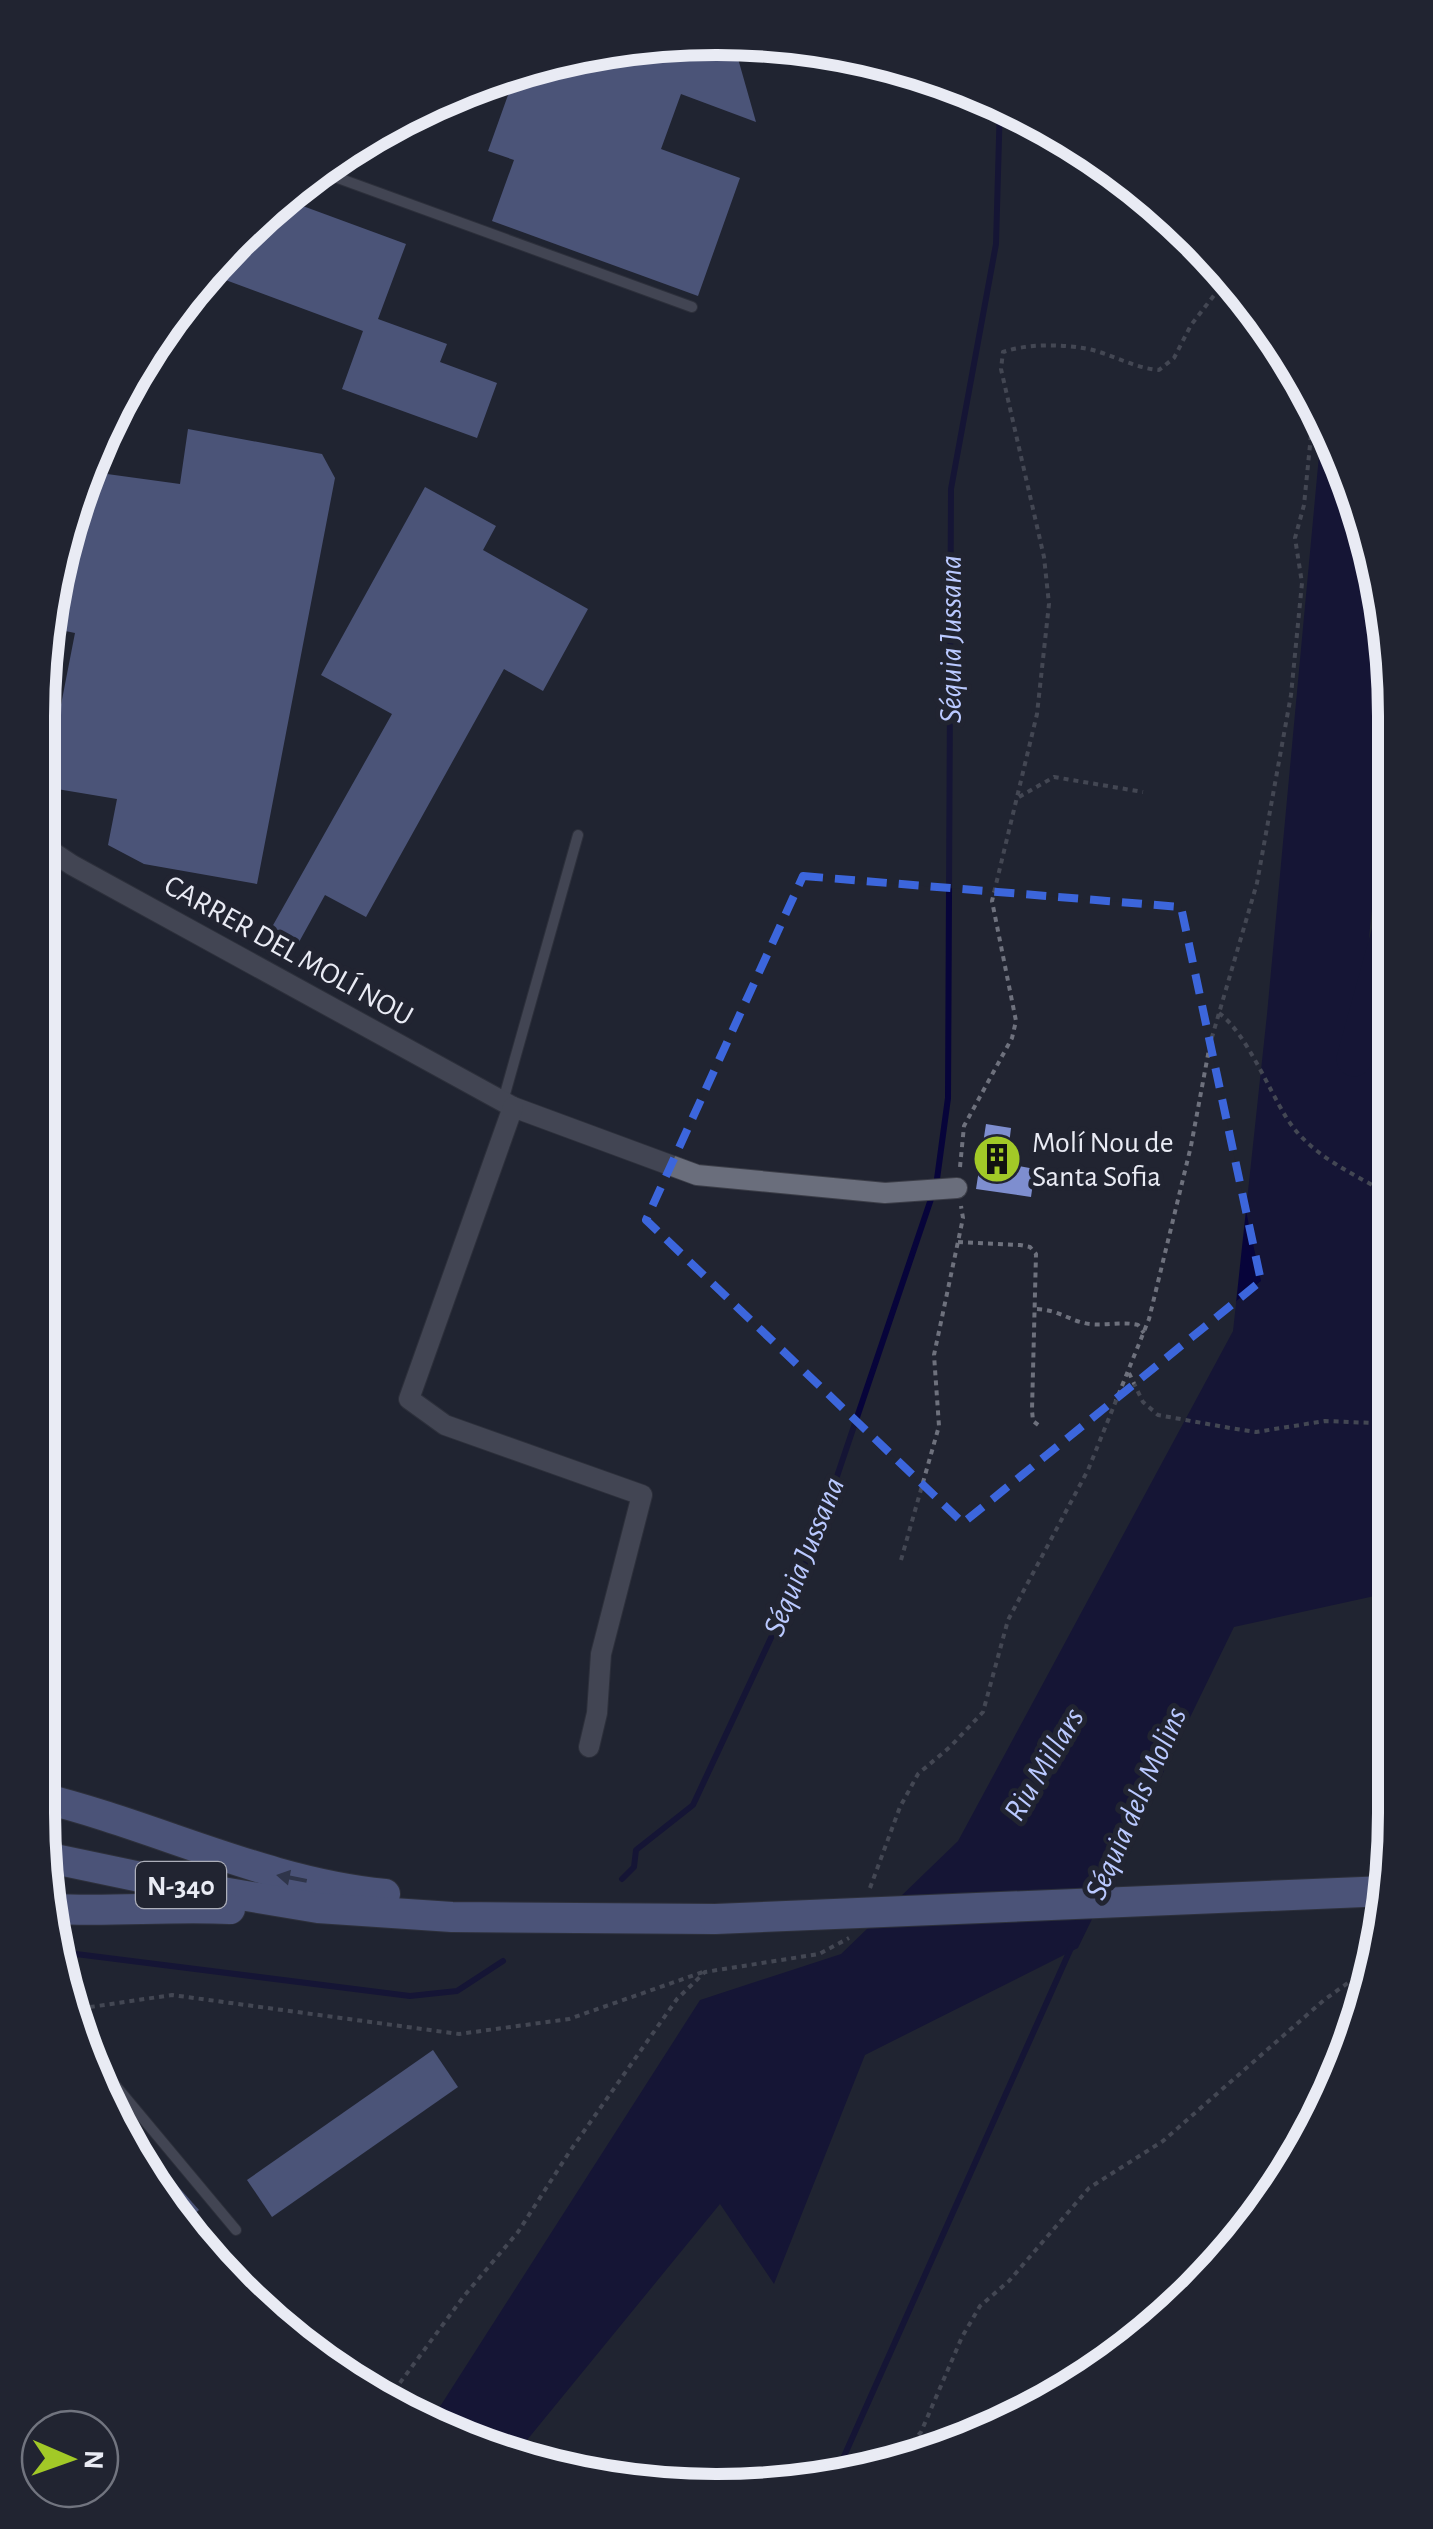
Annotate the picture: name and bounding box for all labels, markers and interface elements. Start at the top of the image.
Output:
water label: Séquia Jussana [935,555,967,723]
street label: CARRER DEL MOLÍ NOU [159,868,419,1032]
place label: Molí Nou de Santa Sofia [1032,1128,1174,1192]
building icon: Molí Nou de Santa Sofia [971,1133,1023,1185]
water label: Séquia Jussana [758,1472,850,1640]
water label: Riu Millars [998,1703,1090,1826]
water label: Séquia dels Molins [1079,1703,1192,1904]
road number: N-340 [136,1862,226,1908]
one-way arrow [277,1869,308,1885]
north arrow [20,2409,120,2509]
text: N [79,2450,107,2470]

